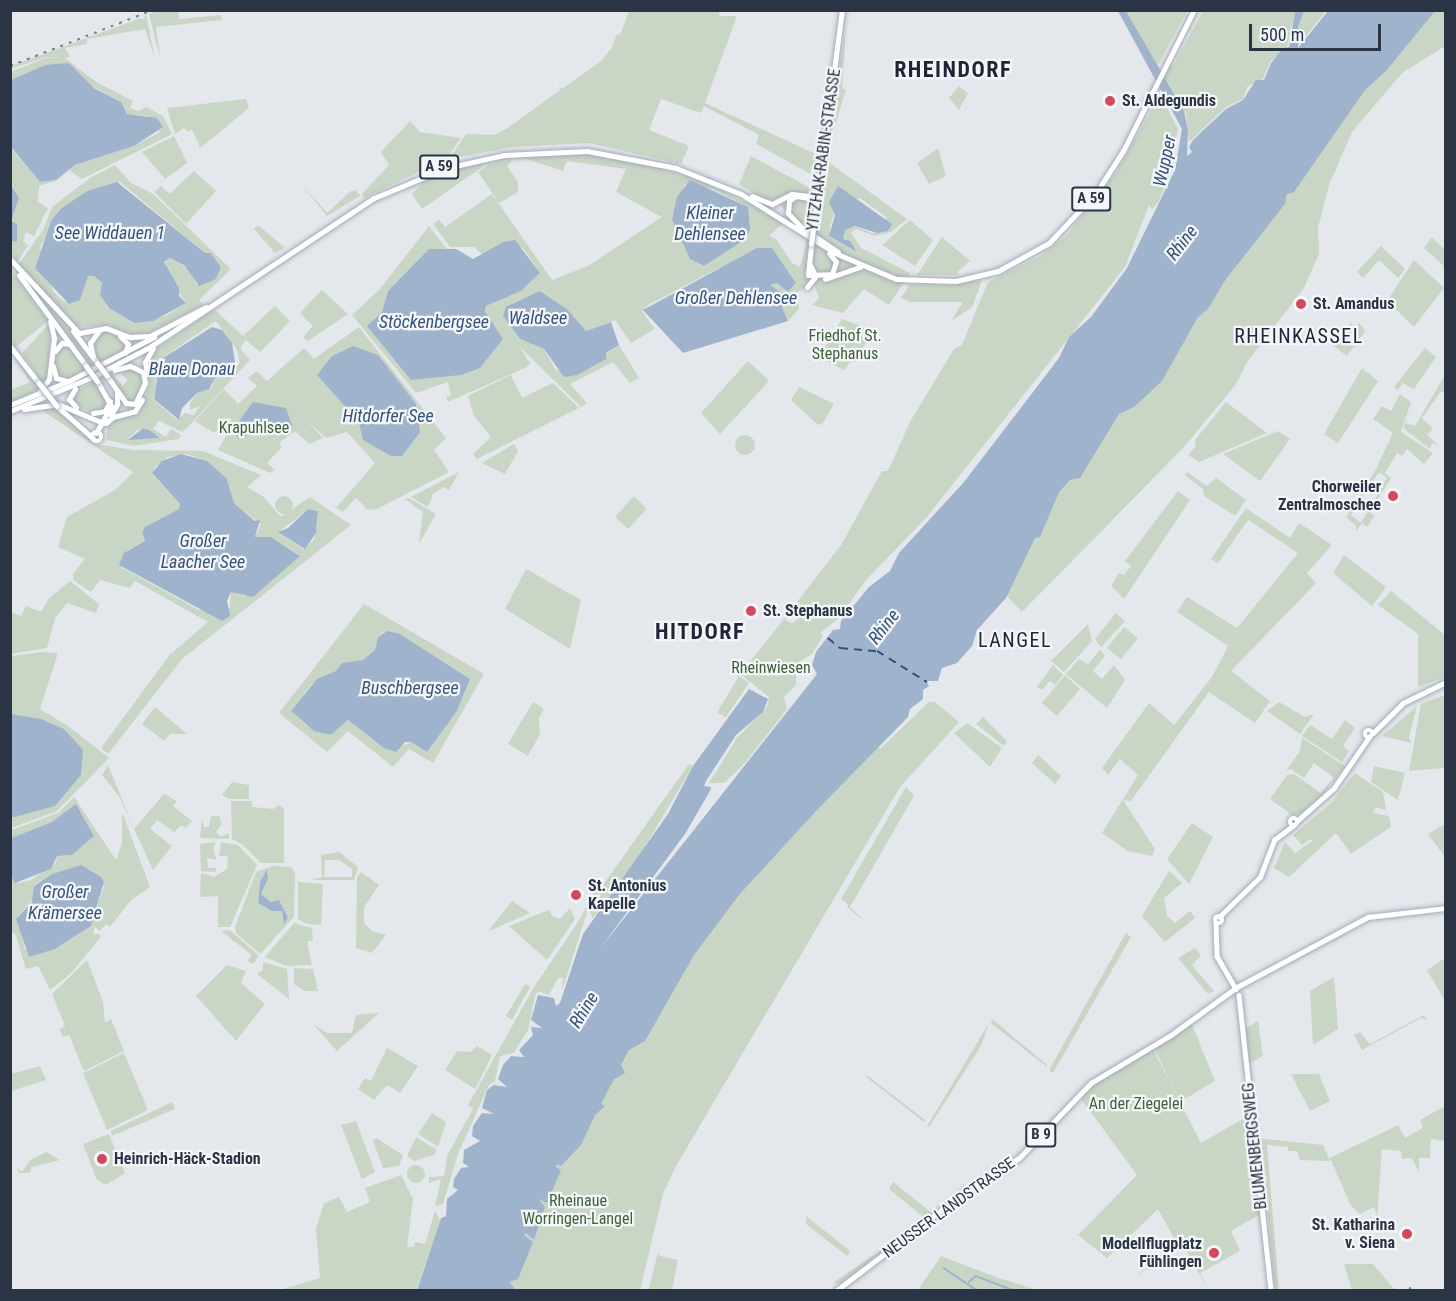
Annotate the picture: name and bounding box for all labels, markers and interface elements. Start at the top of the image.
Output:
scale bar [1252,12,1384,50]
text: 500 m [1260,24,1304,45]
district label: RHEINDORF [894,57,1012,83]
street label: YITZHAK-RABIN-STRASSE [803,68,845,232]
place label: St. Aldegundis [1122,91,1216,111]
marker: St. Aldegundis [1103,94,1117,108]
water label: Wupper [1149,133,1181,189]
road number: A 59 [418,155,460,179]
road number: A 59 [1070,187,1112,211]
water label: Kleiner Dehlensee [674,203,746,246]
water label: Rhine [1162,221,1202,265]
water label: See Widdauen 1 [55,222,165,244]
water label: Großer Dehlensee [675,287,797,309]
place label: St. Amandus [1313,294,1394,314]
marker: St. Amandus [1294,297,1308,311]
water label: Waldsee [509,307,567,329]
water label: Stöckenbergsee [379,311,489,333]
district label: RHEINKASSEL [1234,324,1364,348]
park label: Friedhof St. Stephanus [808,326,882,364]
water label: Blaue Donau [149,358,235,380]
water label: Hitdorfer See [342,405,434,427]
park label: Krapuhlsee [219,418,289,438]
place label: Chorweiler Zentralmoschee [1278,477,1381,515]
marker: Chorweiler Zentralmoschee [1386,489,1400,503]
water label: Großer Laacher See [161,531,245,574]
place label: St. Stephanus [763,601,852,621]
marker: St. Stephanus [744,604,758,618]
water label: Rhine [864,605,904,649]
district label: HITDORF [655,619,745,645]
district label: LANGEL [978,628,1052,652]
park label: Rheinwiesen [731,658,811,678]
water label: Buschbergsee [361,677,459,699]
place label: St. Antonius Kapelle [588,876,667,914]
water label: Großer Krämersee [28,882,102,924]
marker: St. Antonius Kapelle [569,888,583,902]
water label: Rhine [565,988,603,1032]
street label: BLUMENBERGSWEG [1239,1082,1271,1210]
park label: An der Ziegelei [1089,1094,1183,1114]
road number: B 9 [1024,1123,1058,1147]
place label: Heinrich-Häck-Stadion [114,1149,261,1169]
marker: Heinrich-Häck-Stadion [95,1152,109,1166]
street label: NEUSSER LANDSTRASSE [879,1154,1019,1262]
park label: Rheinaue Worringen-Langel [523,1191,633,1229]
place label: St. Katharina v. Siena [1312,1215,1395,1253]
marker: St. Katharina v. Siena [1400,1227,1414,1241]
place label: Modellflugplatz Fühlingen [1102,1234,1202,1272]
marker: Modellflugplatz Fühlingen [1207,1246,1221,1260]

